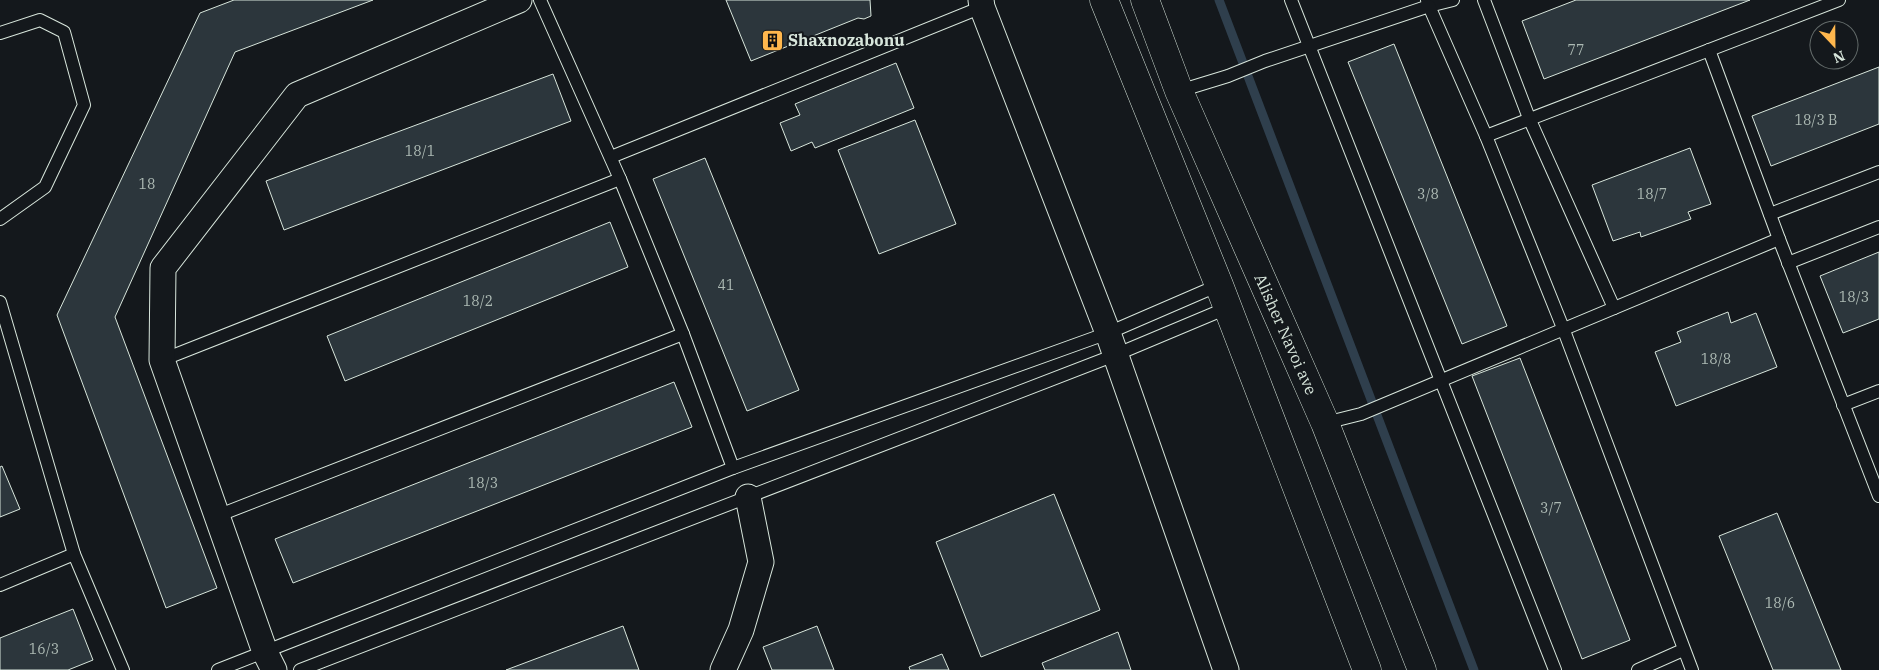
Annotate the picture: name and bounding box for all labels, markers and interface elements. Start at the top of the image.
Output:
north arrow [1809,20,1859,70]
building icon: Shaxnozabonu [760,28,784,52]
place label: Shaxnozabonu [788,30,905,50]
house number: 77 [1568,41,1584,59]
text: N [1830,47,1847,67]
house number: 18/3 B [1795,111,1837,129]
house number: 18/1 [405,142,435,160]
house number: 18 [139,175,155,193]
house number: 3/8 [1417,185,1439,203]
house number: 18/7 [1637,185,1667,203]
street label: Alisher Navoi ave [1250,270,1322,398]
house number: 41 [718,276,734,294]
house number: 18/3 [1839,288,1869,306]
house number: 18/2 [463,292,493,310]
house number: 18/8 [1701,350,1731,368]
house number: 18/3 [468,474,498,492]
house number: 3/7 [1540,499,1562,517]
house number: 18/6 [1765,594,1795,612]
house number: 16/3 [29,640,59,658]

